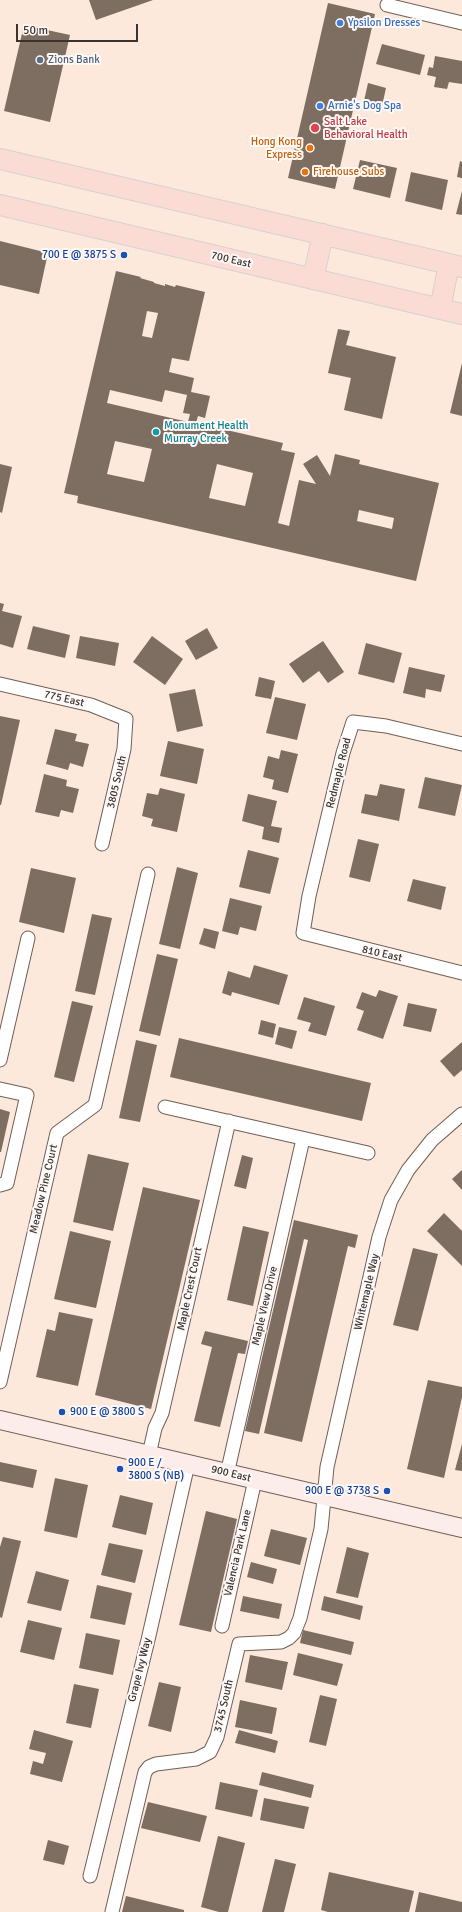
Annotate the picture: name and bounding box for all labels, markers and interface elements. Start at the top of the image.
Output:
scale bar [18,16,140,42]
place label: Ypsilon Dresses [348,16,420,30]
marker: Ypsilon Dresses [335,18,345,28]
text: 50 m [23,23,48,38]
place label: Zions Bank [48,53,100,67]
marker: Zions Bank [35,55,45,65]
place label: Arnie's Dog Spa [328,99,401,113]
marker: Arnie's Dog Spa [315,101,325,111]
place label: Salt Lake Behavioral Health [324,115,408,141]
marker: Salt Lake Behavioral Health [309,122,321,134]
place label: Hong Kong Express [251,135,302,161]
marker: Hong Kong Express [305,143,315,153]
place label: Firehouse Subs [313,165,384,179]
marker: Firehouse Subs [300,167,310,177]
place label: 700 E @ 3875 S [42,248,116,262]
street label: 700 East [210,249,252,271]
marker: 700 E @ 3875 S [119,250,129,260]
place label: Monument Health Murray Creek [164,419,249,445]
marker: Monument Health Murray Creek [151,427,161,437]
street label: 775 East [43,688,85,710]
street label: Redmaple Road [324,736,354,810]
street label: 3805 South [105,754,129,810]
street label: 810 East [361,943,403,965]
street label: Meadow Pine Court [27,1143,61,1235]
street label: Maple Crest Court [175,1246,205,1332]
street label: Whitemaple Way [352,1252,382,1332]
street label: Maple View Drive [249,1265,281,1347]
place label: 900 E @ 3800 S [70,1405,144,1419]
marker: 900 E @ 3800 S [57,1407,67,1417]
place label: 900 E / 3800 S (NB) [128,1456,184,1482]
street label: 900 East [210,1463,252,1485]
marker: 900 E / 3800 S (NB) [115,1464,125,1474]
place label: 900 E @ 3738 S [305,1484,379,1498]
marker: 900 E @ 3738 S [382,1486,392,1496]
street label: Valencia Park Lane [222,1508,254,1598]
street label: Grape Ivy Way [126,1637,154,1703]
street label: 3745 South [212,1678,236,1734]

